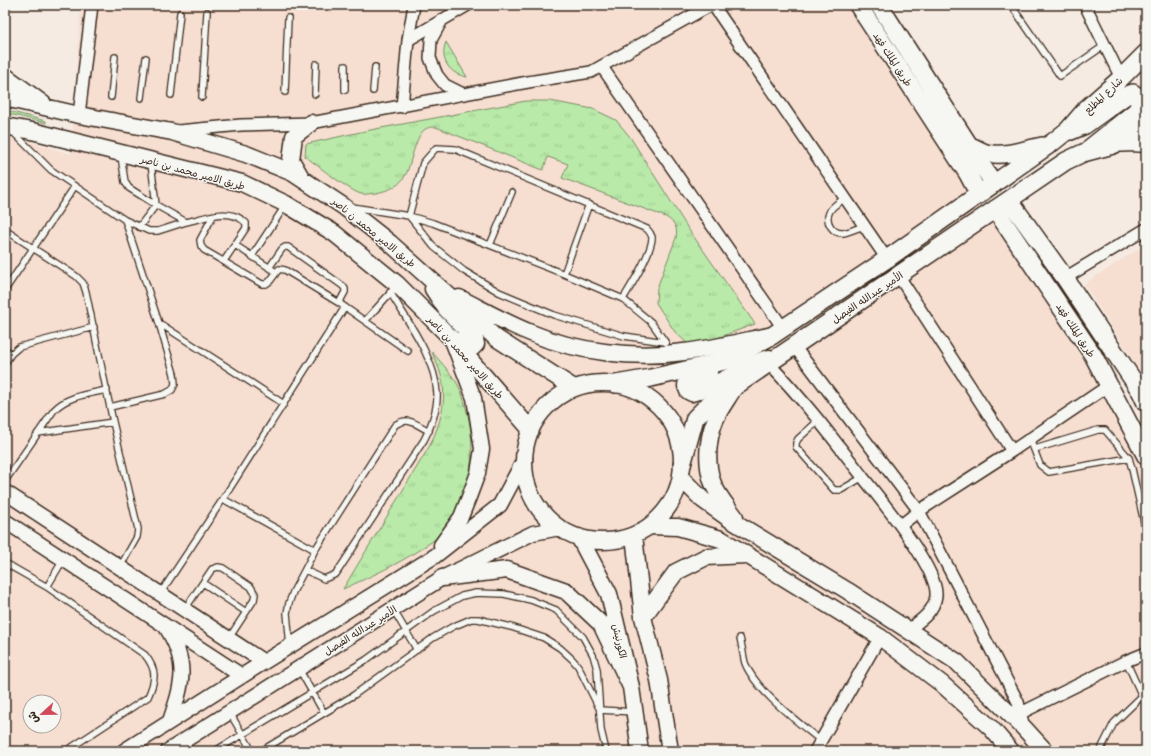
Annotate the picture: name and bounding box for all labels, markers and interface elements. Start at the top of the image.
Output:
street label: طريق الملك فهد [870,29,916,89]
street label: شارع المطلع [1081,73,1126,117]
street label: طريق الامير محمد بن ناصر [138,151,247,193]
street label: طريق الامير محمد ن ناصر [328,193,419,270]
street label: الأمير عبدالله الفيصل [828,268,906,326]
street label: طريق الملك فهد [1053,300,1099,360]
street label: طريق الامير محمد بن ناصر [424,312,507,402]
street label: الأمير عبدالله الفيصل [321,602,399,658]
street label: الكورنيش [609,622,631,660]
north arrow [22,694,62,734]
text: ش [23,710,41,726]

